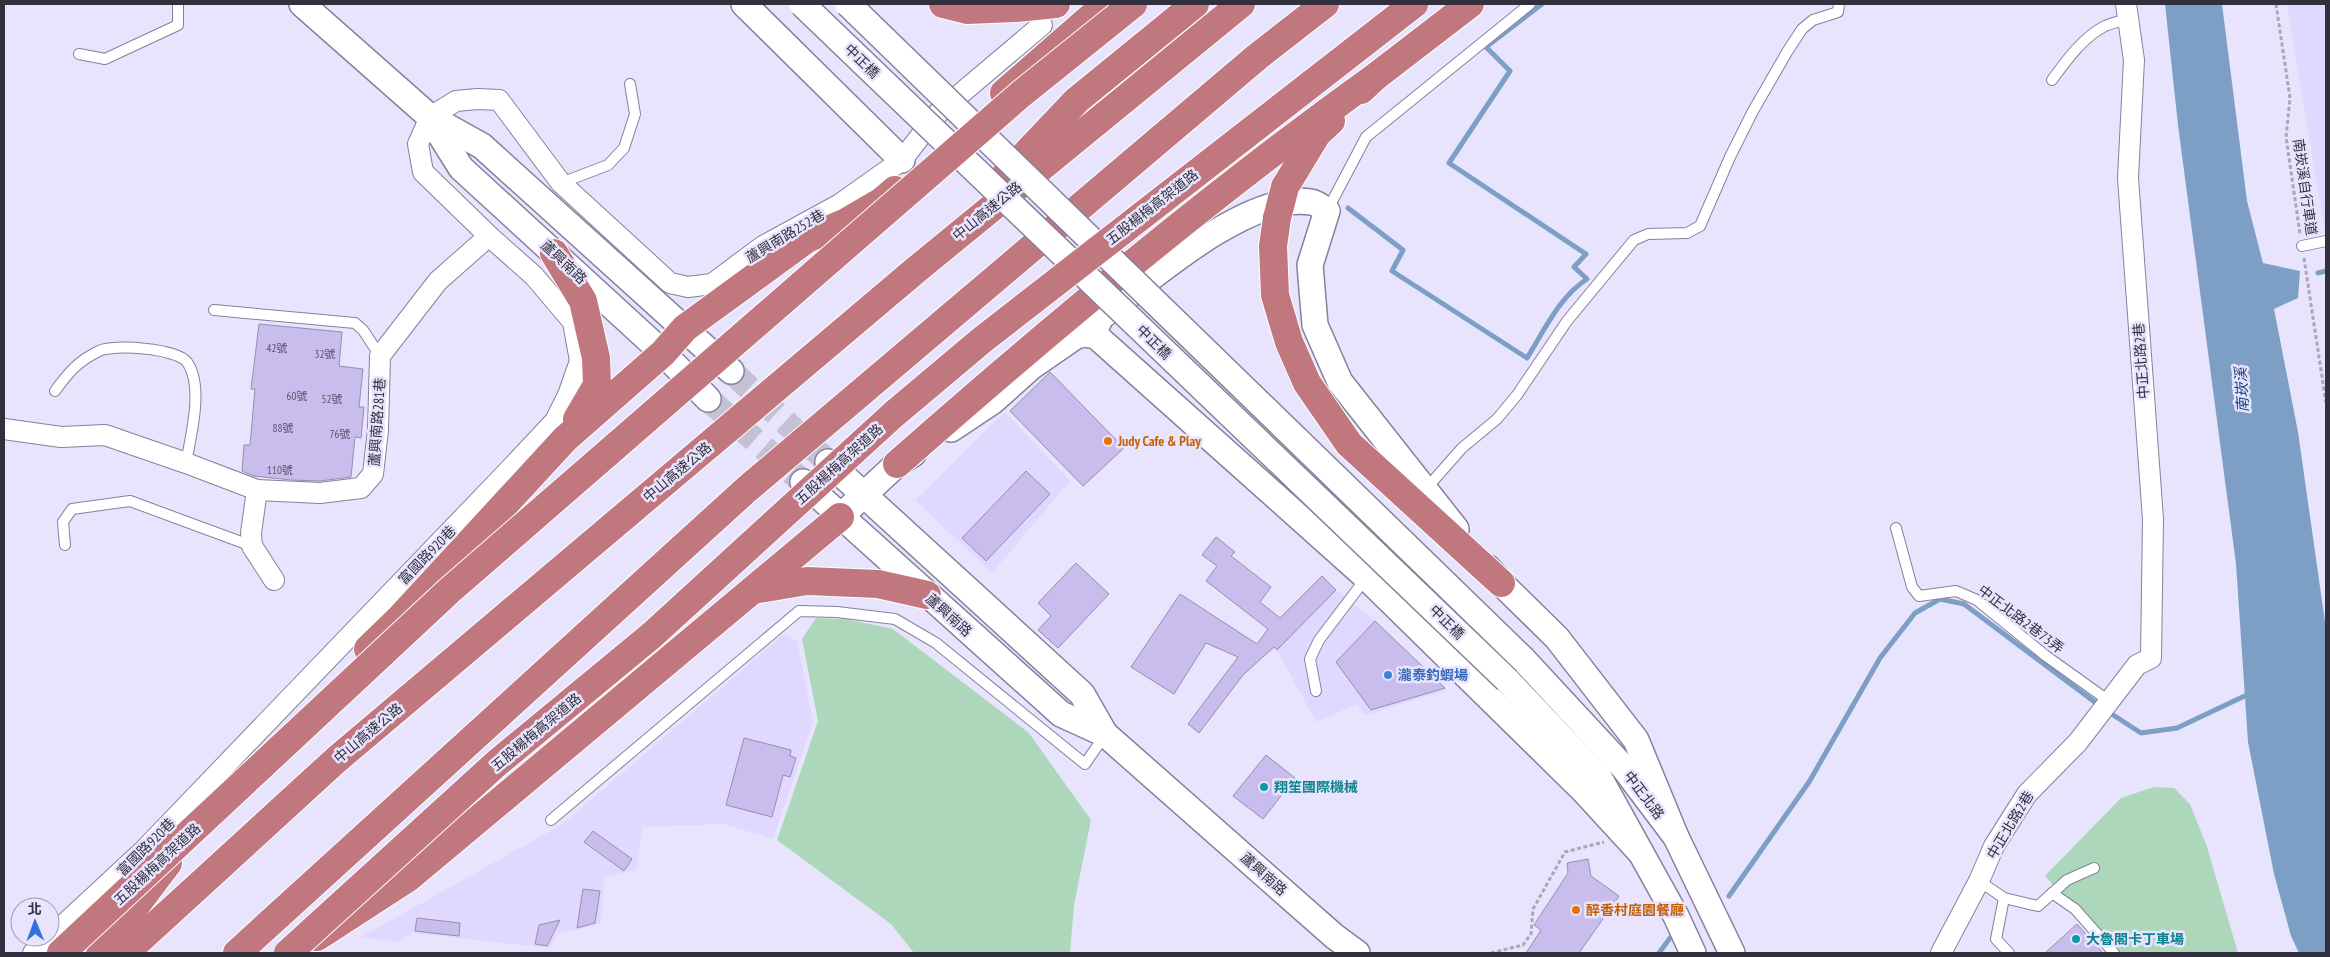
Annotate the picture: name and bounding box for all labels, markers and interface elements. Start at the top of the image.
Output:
street label: 中正橋 [841,40,883,82]
street label: 南崁溪自行車道 [2289,137,2321,237]
street label: 五股楊梅高架道路 [1102,165,1202,249]
street label: 中山高速公路 [949,178,1025,244]
street label: 蘆興南路252巷 [742,205,828,267]
street label: 蘆興南路 [537,236,591,288]
street label: 中正橋 [1133,321,1175,363]
street label: 中正北路2巷 [2129,322,2153,400]
house number: 42號 [267,341,287,355]
house number: 32號 [315,347,335,361]
water label: 南崁溪 [2231,365,2252,413]
street label: 蘆興南路281巷 [365,377,389,467]
house number: 60號 [287,389,307,403]
house number: 52號 [322,392,342,406]
street label: 五股楊梅高架道路 [791,420,887,508]
house number: 88號 [273,421,293,435]
house number: 76號 [330,427,350,441]
place label: Judy Cafe & Play [1117,432,1201,450]
marker: Judy Cafe & Play [1102,435,1114,447]
street label: 中山高速公路 [639,438,715,506]
house number: 110號 [267,463,293,477]
street label: 富國路920巷 [395,522,459,588]
street label: 中正北路2巷73弄 [1974,581,2068,657]
street label: 蘆興南路 [922,590,976,640]
street label: 中正橋 [1426,601,1468,643]
place label: 瀧泰釣蝦場 [1398,666,1468,684]
marker: 瀧泰釣蝦場 [1382,669,1394,681]
street label: 五股楊梅高架道路 [487,689,585,775]
street label: 中山高速公路 [330,699,406,767]
street label: 中正北路 [1620,767,1668,823]
place label: 翔笙國際機械 [1274,778,1358,796]
marker: 翔笙國際機械 [1258,781,1270,793]
street label: 中正北路2巷 [1983,788,2037,862]
street label: 富國路920巷 [113,814,179,880]
street label: 五股楊梅高架道路 [110,819,204,909]
street label: 蘆興南路 [1237,849,1291,899]
north arrow [10,897,60,947]
text: 北 [28,900,42,918]
place label: 醉香村庭園餐廳 [1586,901,1684,919]
marker: 醉香村庭園餐廳 [1570,904,1582,916]
place label: 大魯閣卡丁車場 [2086,930,2184,948]
marker: 大魯閣卡丁車場 [2070,933,2082,945]

